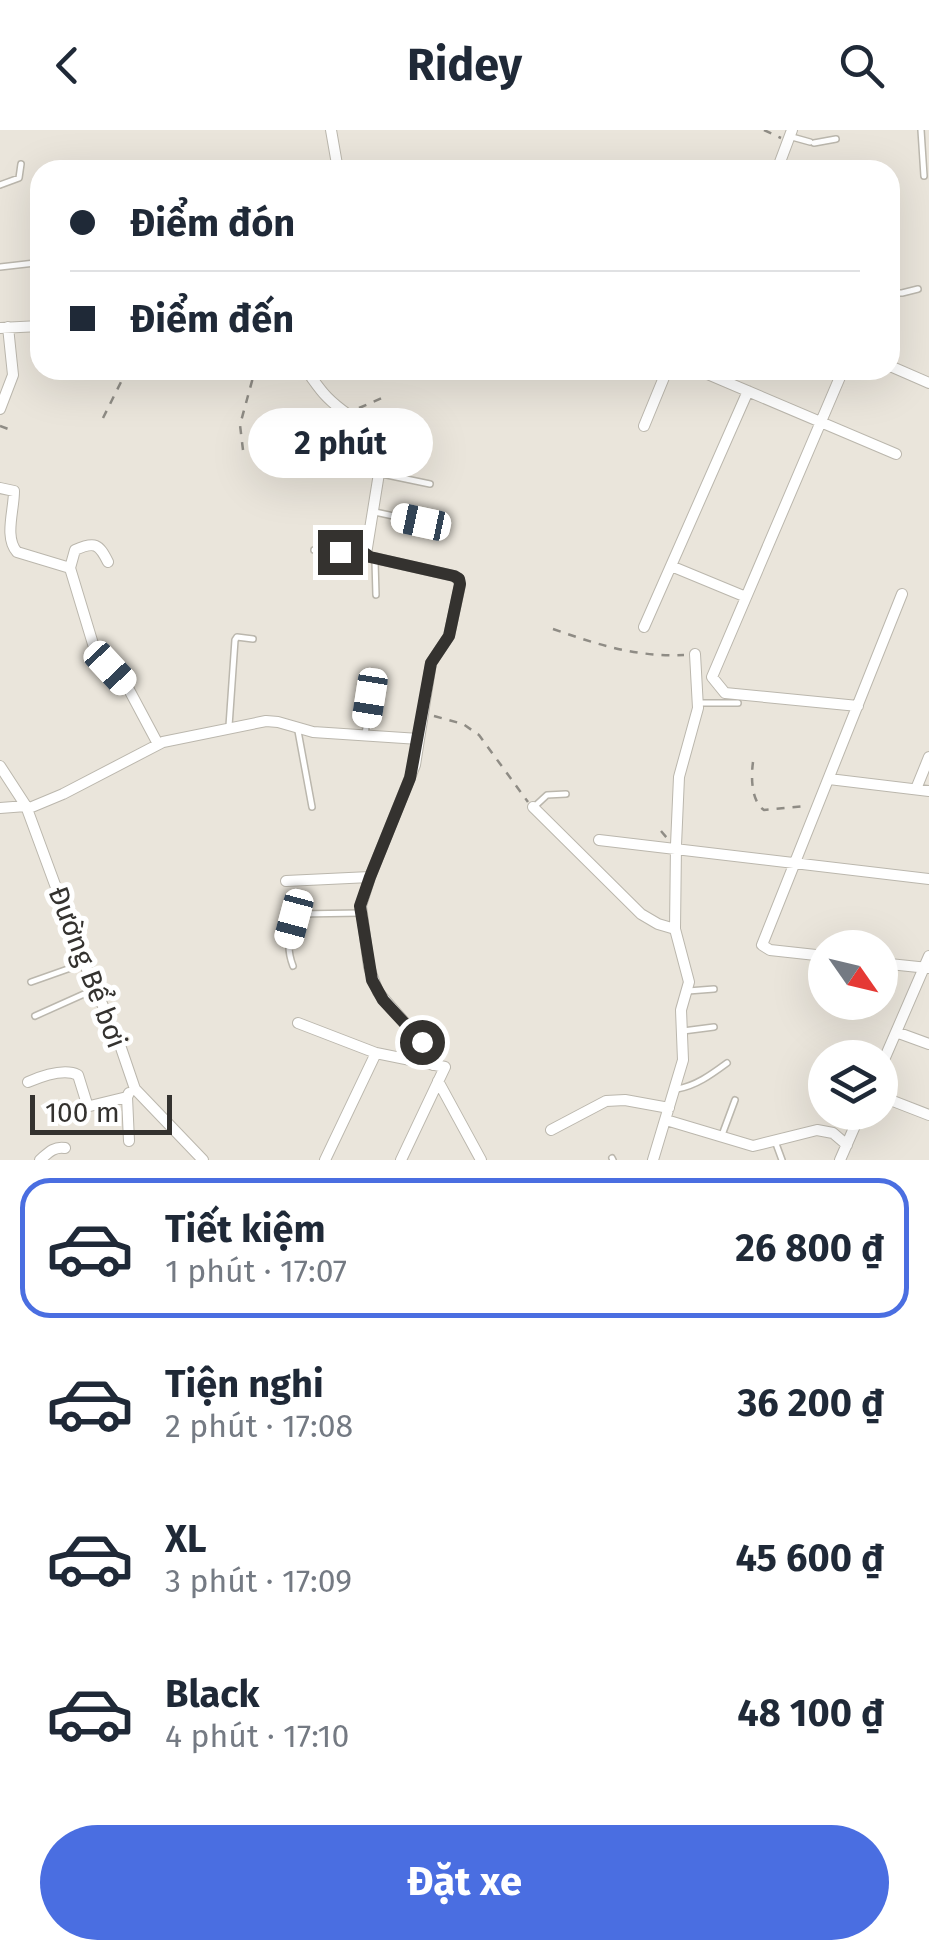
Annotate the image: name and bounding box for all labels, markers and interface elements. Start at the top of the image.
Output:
icon: back [40,38,95,93]
text: Ridey [407,38,522,92]
icon: search [834,38,889,93]
text: Điểm đón [130,200,295,246]
text: Điểm đến [130,296,294,342]
callout: 2 phút [248,407,432,477]
text: 2 phút [294,424,387,462]
car [389,501,453,543]
route end [318,530,363,575]
car [79,636,141,700]
car [350,666,390,730]
street label: Đường Bể bơi [42,881,134,1053]
car [272,886,316,952]
north arrow [808,930,898,1020]
map controls [808,930,898,1130]
route start [400,1020,445,1065]
button: layers [808,1040,898,1130]
scale bar [30,1090,172,1134]
text: 100 m [45,1096,120,1129]
icon: car [45,1203,135,1293]
text: Tiết kiệm [165,1206,326,1252]
text: 26 800 ₫ [735,1225,884,1271]
text: 1 phút · 17:07 [165,1252,347,1290]
icon: car [45,1358,135,1448]
text: Tiện nghi [165,1361,324,1407]
text: 36 200 ₫ [738,1380,884,1426]
text: 2 phút · 17:08 [165,1407,353,1445]
icon: car [45,1513,135,1603]
text: XL [165,1516,207,1562]
text: 45 600 ₫ [736,1535,884,1581]
text: 3 phút · 17:09 [165,1562,352,1600]
icon: car [45,1668,135,1758]
text: Black [165,1671,260,1717]
text: 48 100 ₫ [737,1690,884,1736]
text: 4 phút · 17:10 [165,1717,349,1755]
button: Đặt xe [40,1825,889,1940]

